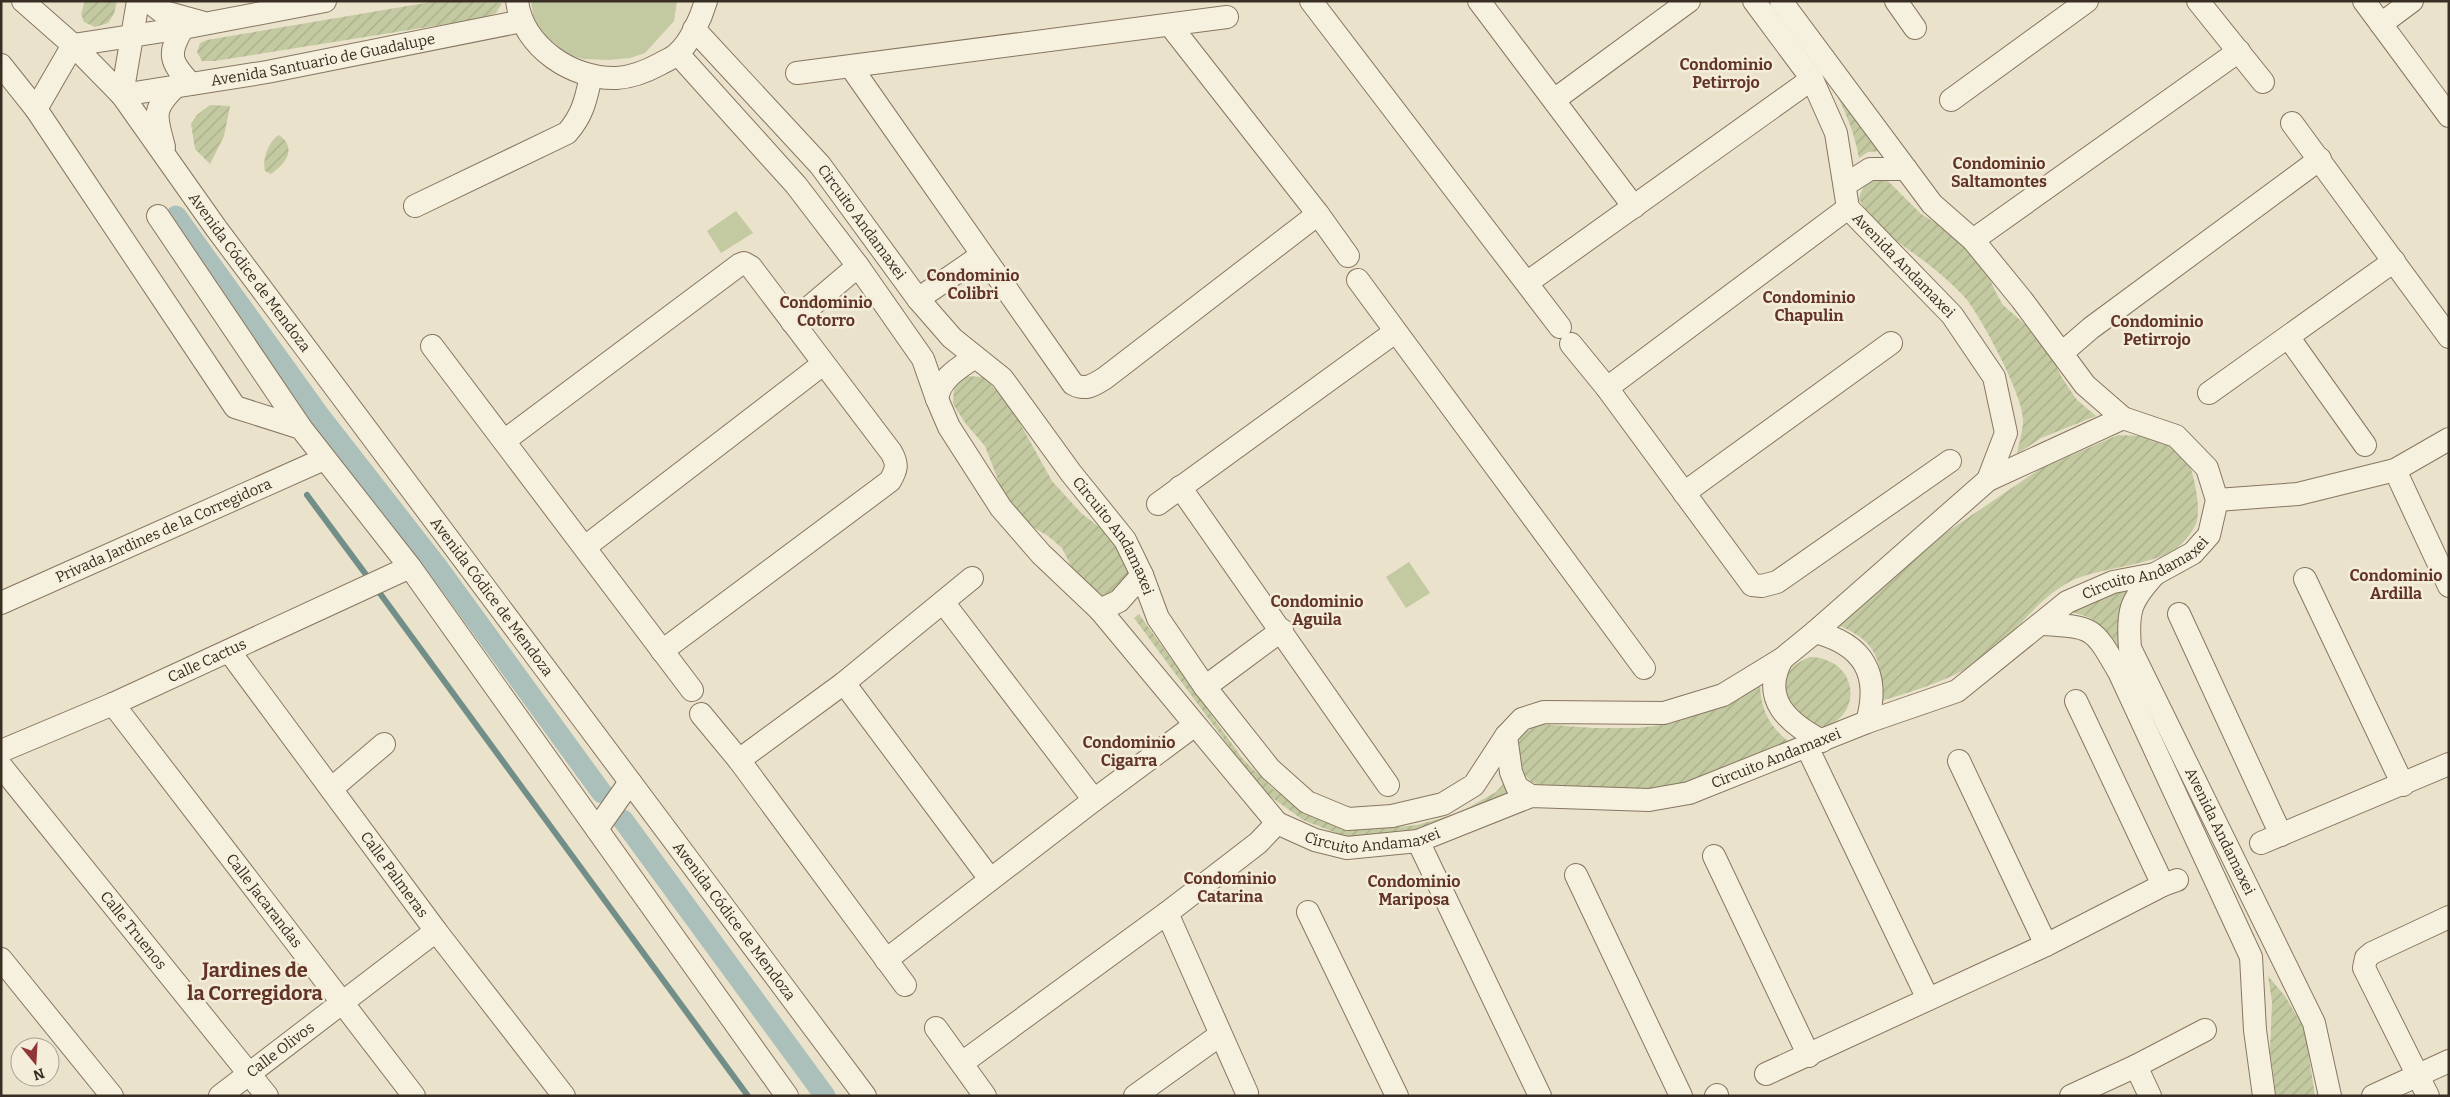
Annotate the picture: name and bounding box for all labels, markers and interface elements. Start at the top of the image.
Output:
street label: Avenida Santuario de Guadalupe [210,30,437,90]
district label: Condominio Petirrojo [1679,55,1773,92]
district label: Condominio Saltamontes [1951,154,2047,191]
street label: Circuito Andamaxei [814,161,910,283]
street label: Avenida Códice de Mendoza [185,189,314,355]
street label: Avenida Andamaxei [1849,209,1959,322]
district label: Condominio Colibri [926,266,1020,303]
district label: Condominio Chapulin [1762,288,1856,325]
district label: Condominio Cotorro [779,293,873,330]
district label: Condominio Petirrojo [2110,312,2204,349]
street label: Circuito Andamaxei [1069,473,1158,598]
street label: Privada Jardines de la Corregidora [53,475,274,586]
street label: Avenida Códice de Mendoza [427,514,557,680]
street label: Circuito Andamaxei [2079,532,2213,603]
district label: Condominio Ardilla [2349,566,2443,603]
district label: Condominio Aguila [1270,592,1364,629]
street label: Calle Cactus [165,635,249,687]
street label: Circuito Andamaxei [1709,724,1844,792]
district label: Condominio Cigarra [1082,733,1176,770]
street label: Avenida Andamaxei [2181,765,2259,898]
street label: Circuito Andamaxei [1302,824,1443,857]
street label: Calle Palmeras [357,828,432,921]
street label: Avenida Códice de Mendoza [669,838,799,1004]
street label: Calle Jacarandas [222,850,306,951]
district label: Condominio Catarina [1183,869,1277,906]
district label: Condominio Mariposa [1367,872,1461,909]
street label: Calle Truenos [96,888,170,973]
district label: Jardines de la Corregidora [187,958,323,1005]
street label: Calle Olivos [243,1018,318,1081]
north arrow [10,1037,60,1087]
text: N [31,1064,47,1084]

